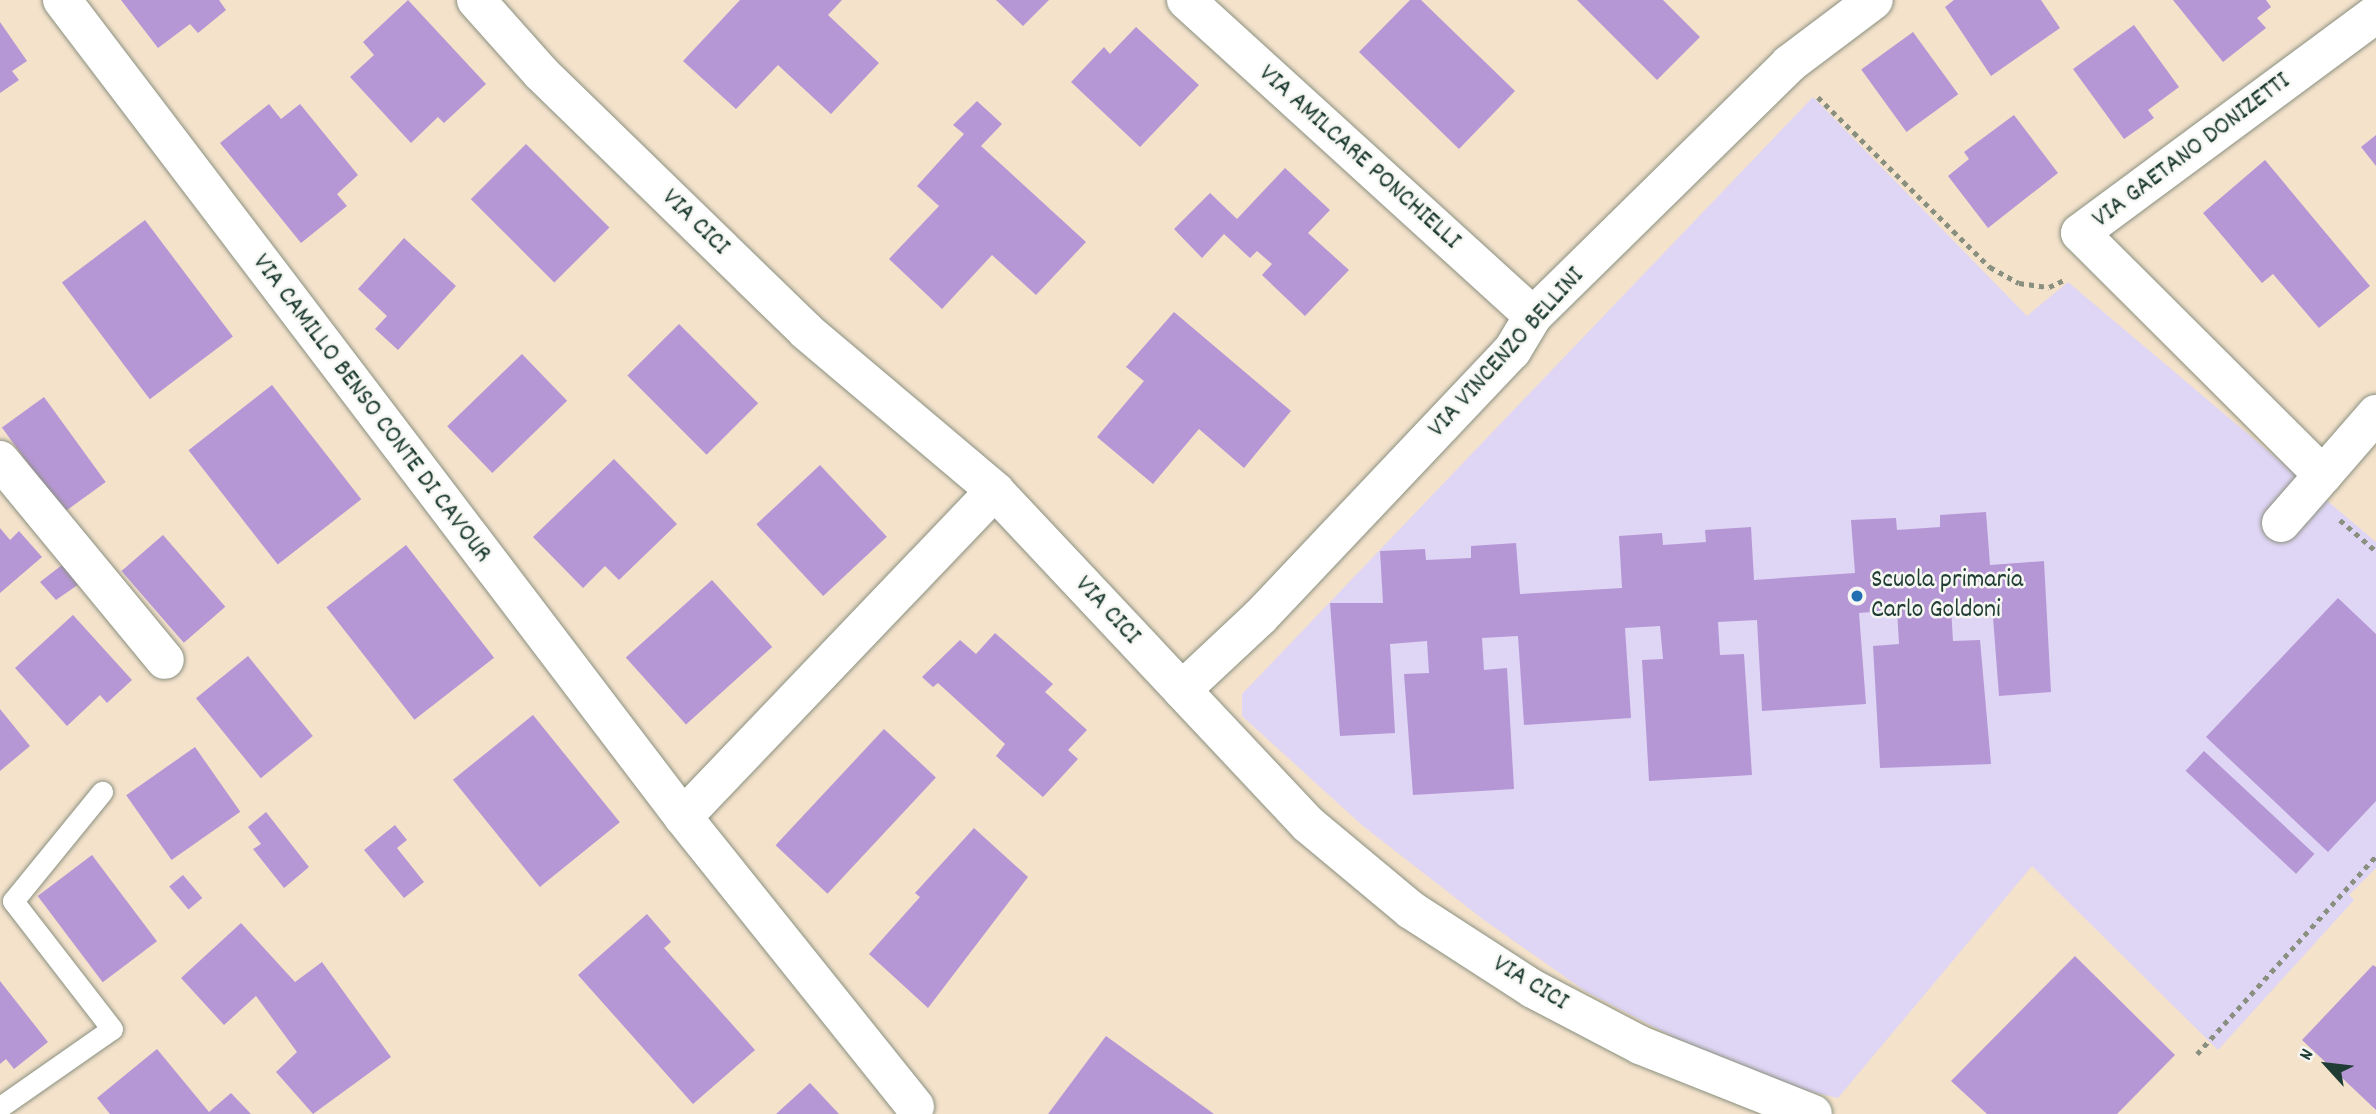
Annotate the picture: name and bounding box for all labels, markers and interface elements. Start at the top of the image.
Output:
street label: VIA AMILCARE PONCHIELLI [1251,59,1467,257]
street label: VIA GAETANO DONIZETTI [2087,66,2297,236]
street label: VIA CICI [654,183,736,263]
street label: VIA CAMILLO BENSO CONTE DI CAVOUR [245,249,497,569]
street label: VIA VINCENZO BELLINI [1422,261,1592,445]
place label: Scuola primaria Carlo Goldoni [1871,565,2023,626]
street label: VIA CICI [1067,570,1147,652]
marker: Scuola primaria Carlo Goldoni [1849,588,1865,604]
street label: VIA CICI [1487,949,1573,1019]
north arrow [2292,1030,2362,1100]
text: N [2294,1045,2322,1066]

